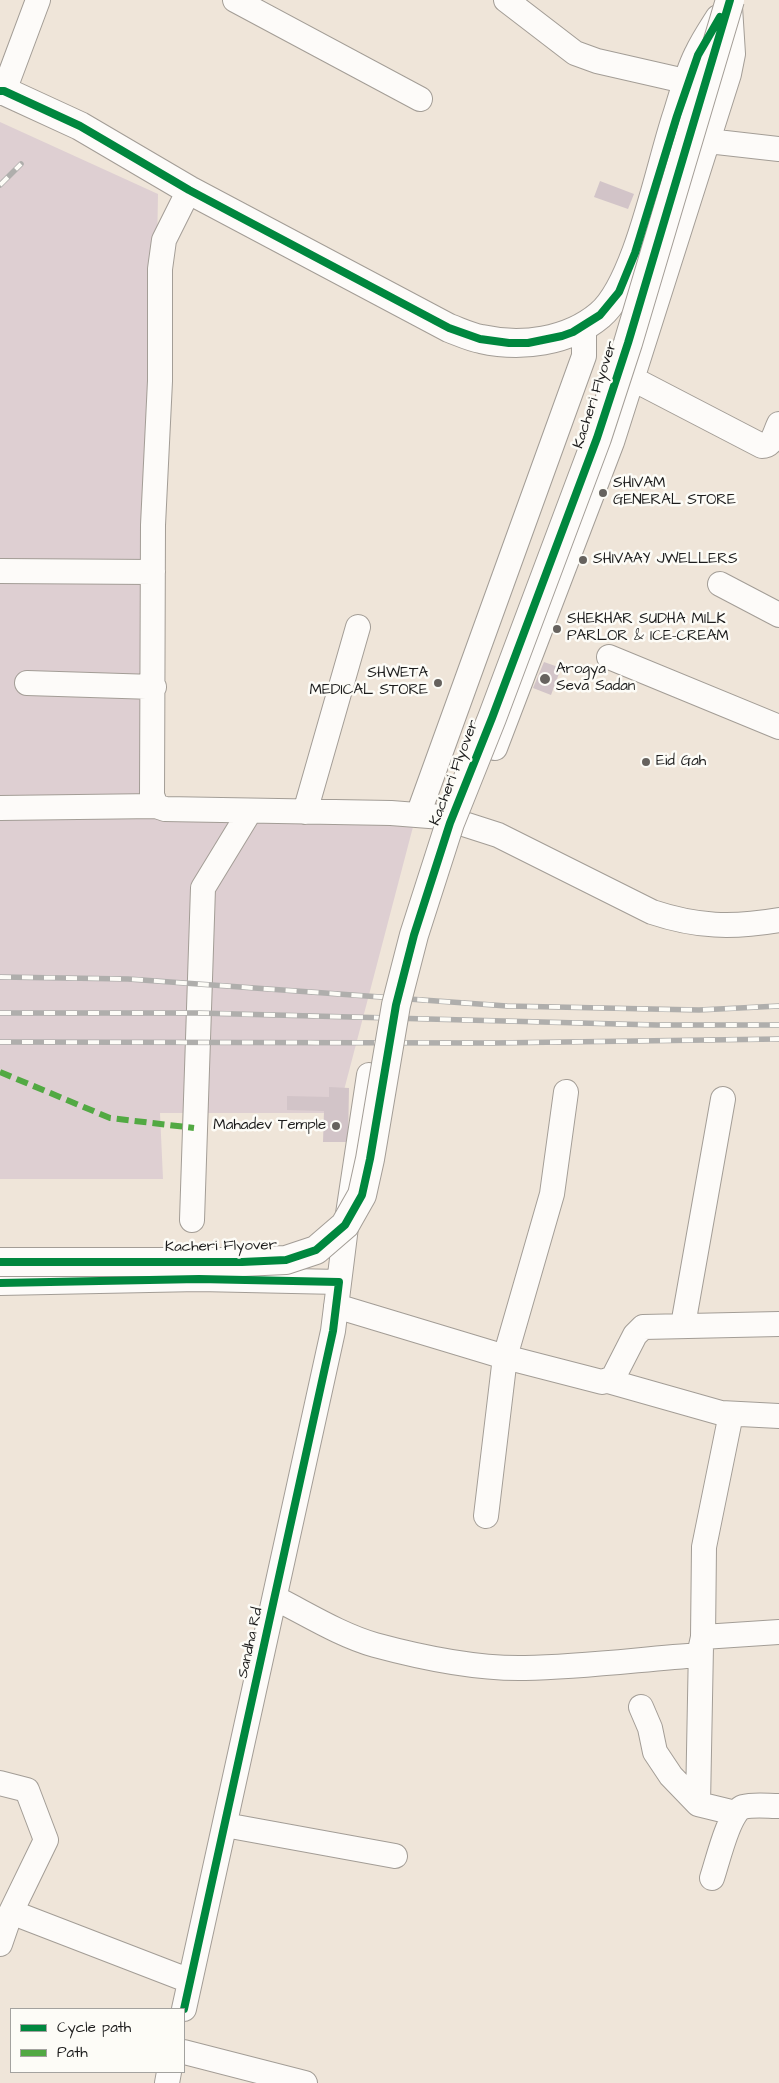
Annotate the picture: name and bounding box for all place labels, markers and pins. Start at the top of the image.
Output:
place label: SHIVAM GENERAL STORE [613,475,736,510]
marker: SHIVAM GENERAL STORE [597,487,609,499]
place label: SHIVAAY JWELLERS [593,551,738,569]
marker: SHIVAAY JWELLERS [577,554,589,566]
place label: SHEKHAR SUDHA MILK PARLOR & ICE-CREAM [567,611,729,646]
marker: SHEKHAR SUDHA MILK PARLOR & ICE-CREAM [551,623,563,635]
place label: Arogya Seva Sadan [556,661,635,696]
place label: SHWETA MEDICAL STORE [309,665,428,700]
marker: Arogya Seva Sadan [538,672,552,686]
marker: SHWETA MEDICAL STORE [432,677,444,689]
place label: Eid Gah [656,753,706,771]
marker: Eid Gah [640,756,652,768]
place label: Mahadev Temple [213,1117,326,1135]
marker: Mahadev Temple [330,1120,342,1132]

